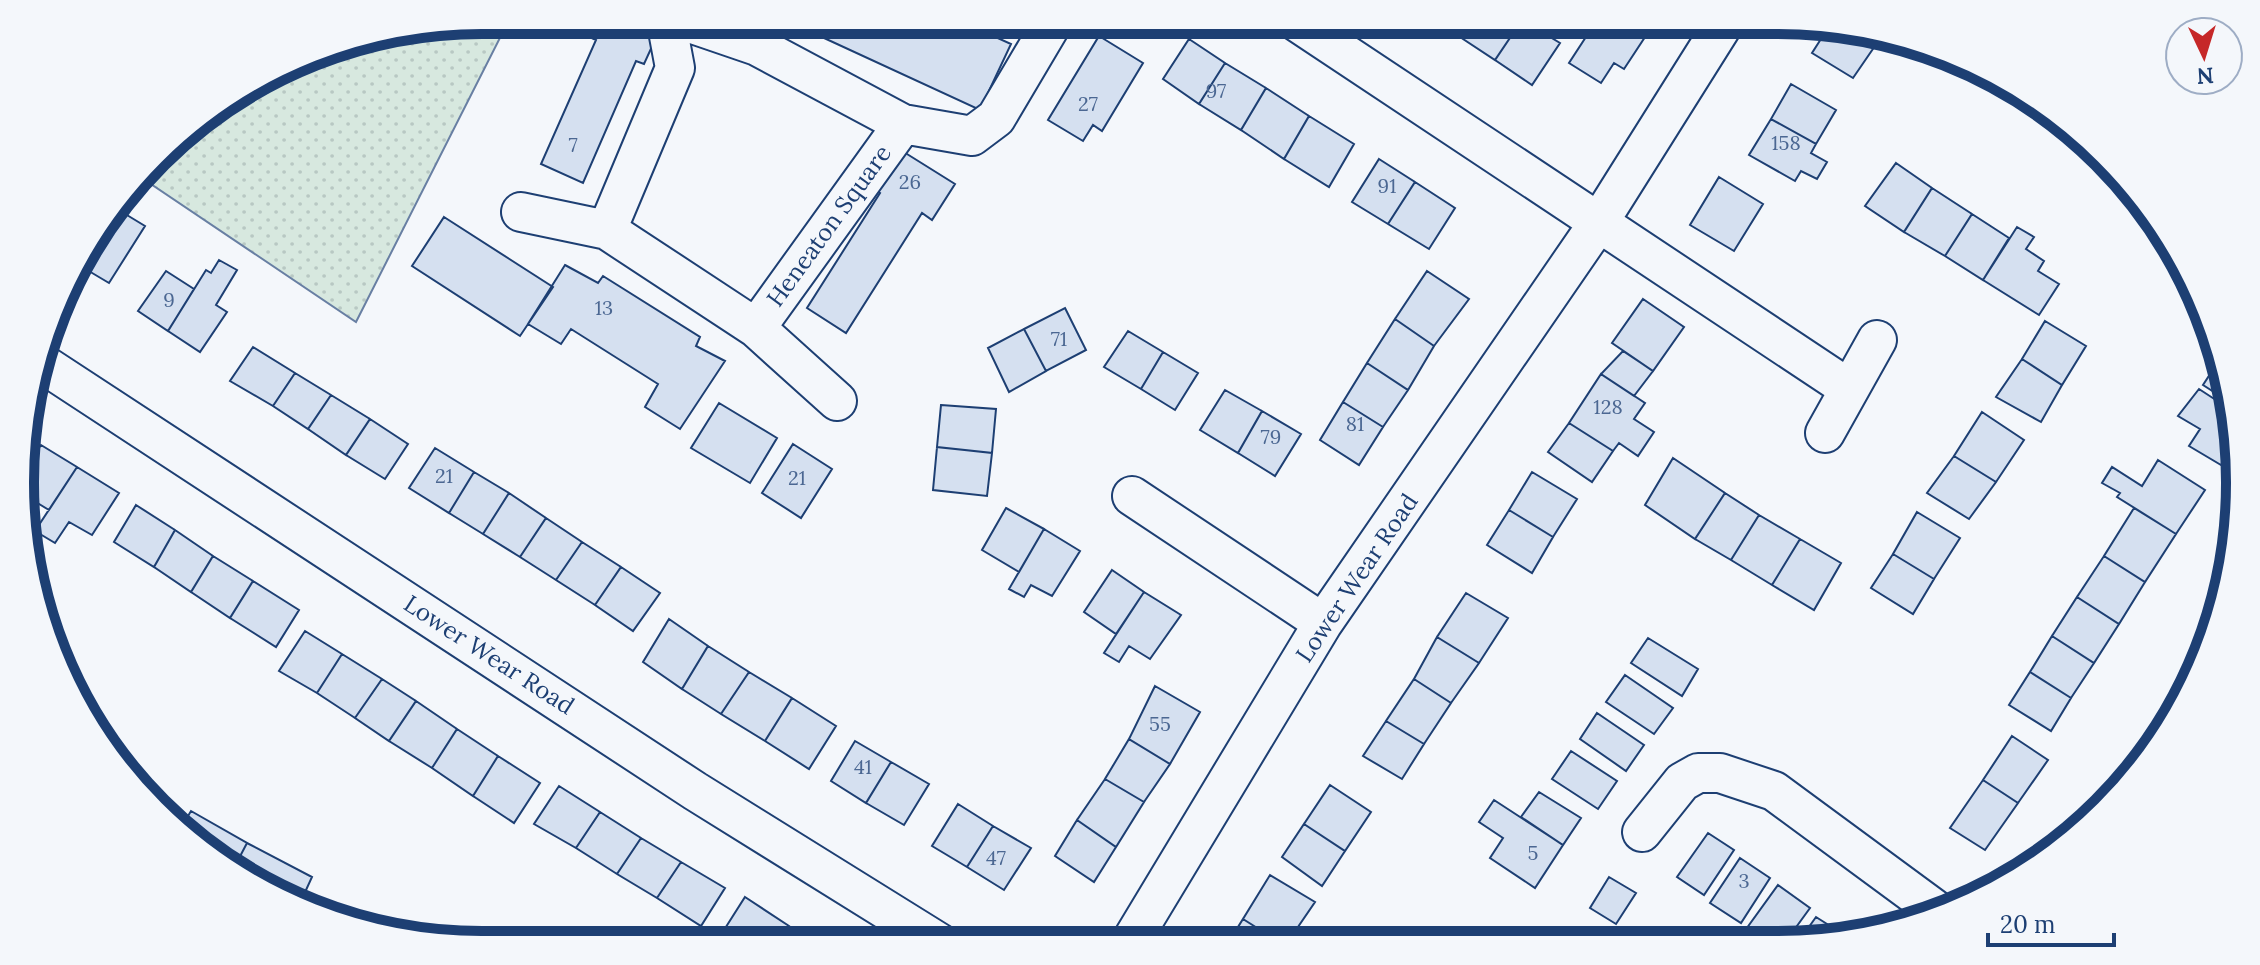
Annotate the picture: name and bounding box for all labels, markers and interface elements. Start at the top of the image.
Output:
north arrow [2164,16,2244,96]
text: N [2196,61,2215,91]
house number: 97 [1206,78,1226,103]
house number: 27 [1078,91,1098,116]
house number: 158 [1771,130,1801,155]
house number: 7 [568,132,578,157]
street label: Heneaton Square [759,139,898,313]
house number: 26 [899,169,921,194]
house number: 91 [1378,173,1396,198]
house number: 9 [163,287,175,312]
house number: 13 [595,295,613,320]
house number: 71 [1051,326,1067,351]
house number: 128 [1593,394,1623,419]
house number: 81 [1346,411,1364,436]
house number: 79 [1261,424,1281,449]
house number: 21 [435,463,453,488]
house number: 21 [788,465,806,490]
street label: Lower Wear Road [1289,487,1425,668]
street label: Lower Wear Road [398,588,580,721]
house number: 55 [1149,711,1171,736]
house number: 41 [854,754,872,779]
house number: 5 [1528,840,1538,865]
house number: 47 [986,845,1006,870]
house number: 3 [1738,868,1750,893]
scale bar [1988,897,2114,947]
text: 20 m [2000,909,2056,940]

